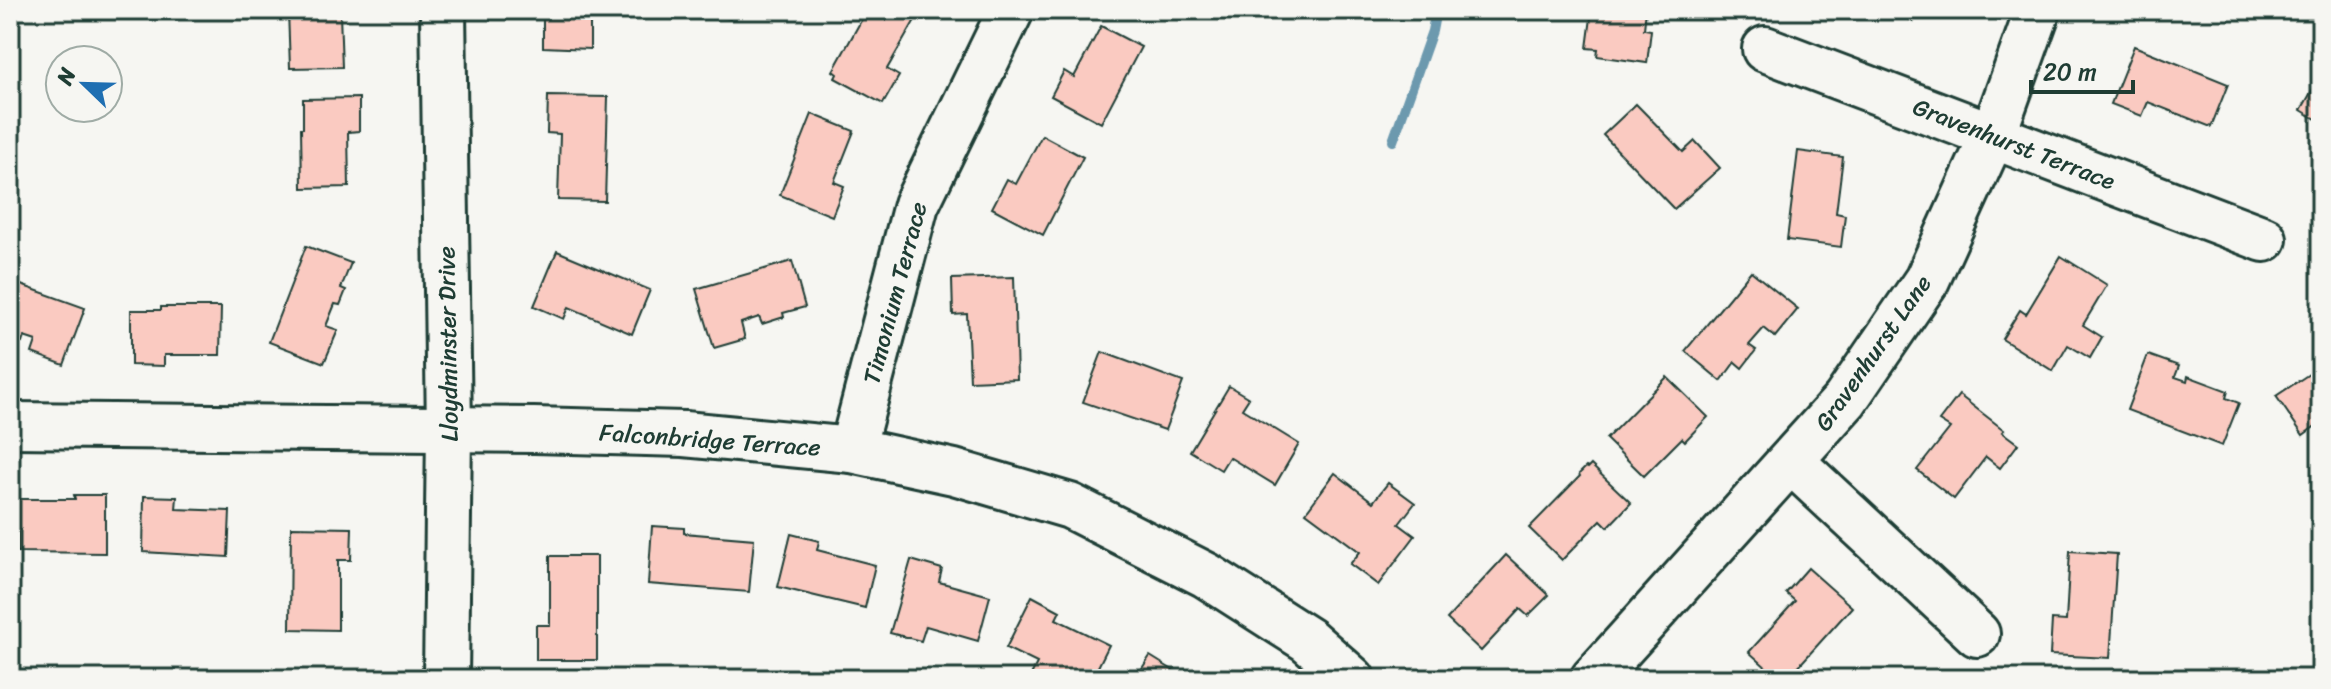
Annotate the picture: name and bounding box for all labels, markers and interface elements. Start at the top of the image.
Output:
north arrow [44,44,124,124]
scale bar [2031,44,2133,94]
text: 20 m [2043,51,2097,93]
text: N [45,61,87,92]
street label: Gravenhurst Terrace [1907,86,2122,202]
street label: Timonium Terrace [850,197,940,389]
street label: Lloydminster Drive [425,246,471,442]
street label: Gravenhurst Lane [1803,266,1943,440]
street label: Falconbridge Terrace [598,411,822,469]

